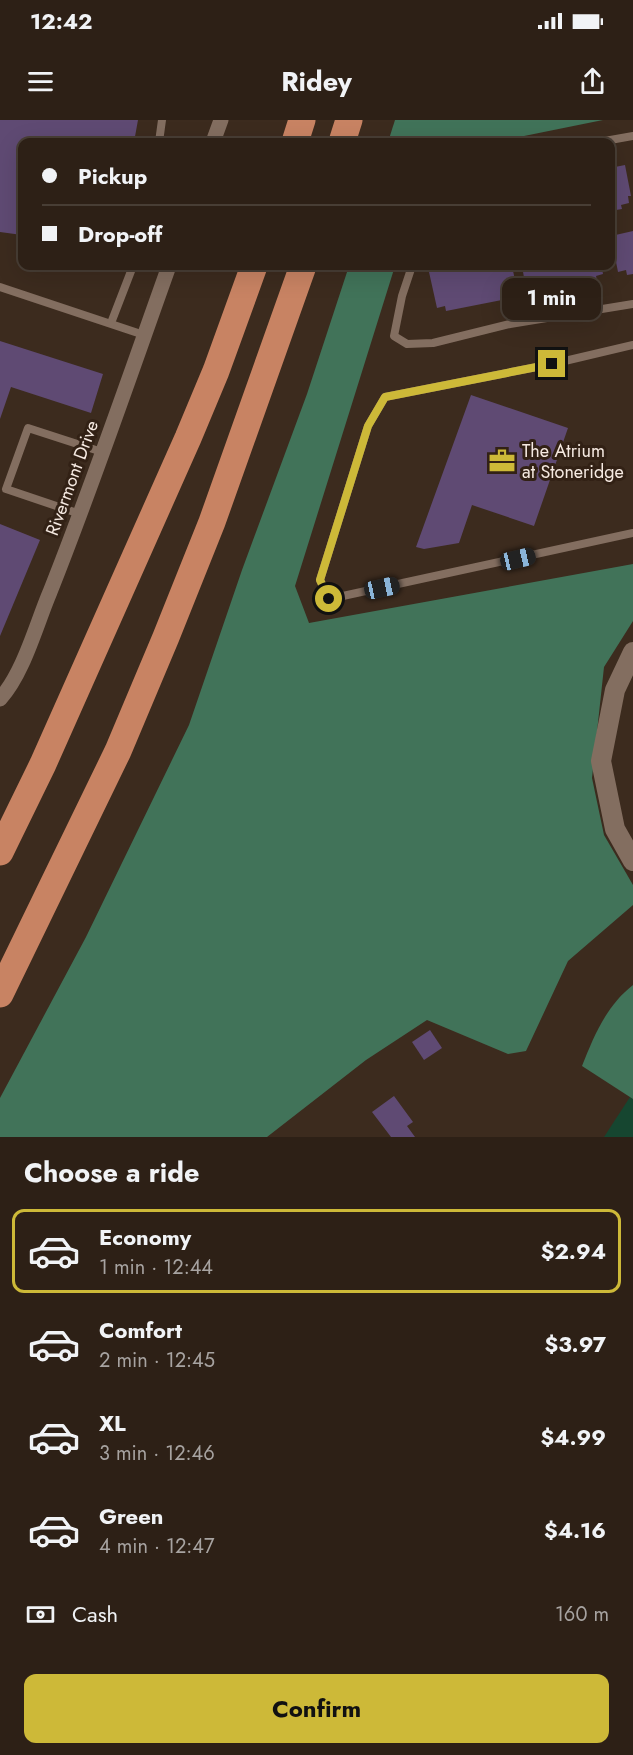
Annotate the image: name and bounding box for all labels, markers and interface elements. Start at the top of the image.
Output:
text: 12:42 [30,5,93,37]
text: Ridey [281,62,352,101]
icon: menu [24,65,57,98]
icon: share [576,65,609,98]
text: Pickup [78,160,147,192]
text: Drop-off [78,218,162,250]
callout: 1 min [502,277,602,319]
text: 1 min [527,284,576,313]
route end [538,350,565,377]
street label: Rivermont Drive [39,417,105,539]
place label: The Atrium at Stoneridge [522,438,624,485]
office icon: The Atrium at Stoneridge [487,446,517,476]
car [498,546,538,572]
car [363,575,401,601]
route start [315,585,342,612]
text: Choose a ride [24,1153,199,1192]
text: Economy [99,1221,191,1253]
icon: car [27,1224,81,1278]
text: $2.94 [541,1235,606,1267]
text: 1 min · 12:44 [99,1253,213,1282]
text: Comfort [99,1314,182,1346]
icon: car [27,1317,81,1371]
text: $3.97 [545,1328,606,1360]
text: 2 min · 12:45 [99,1346,215,1375]
text: XL [99,1407,126,1439]
icon: car [27,1410,81,1464]
text: $4.99 [540,1421,606,1453]
text: 3 min · 12:46 [99,1439,215,1468]
text: Green [99,1500,163,1532]
icon: car [27,1503,81,1557]
text: $4.16 [544,1514,606,1546]
text: 4 min · 12:47 [99,1532,215,1561]
icon: cash [24,1598,57,1631]
text: Cash [72,1598,118,1630]
text: 160 m [555,1600,609,1629]
button: Confirm [24,1674,609,1743]

